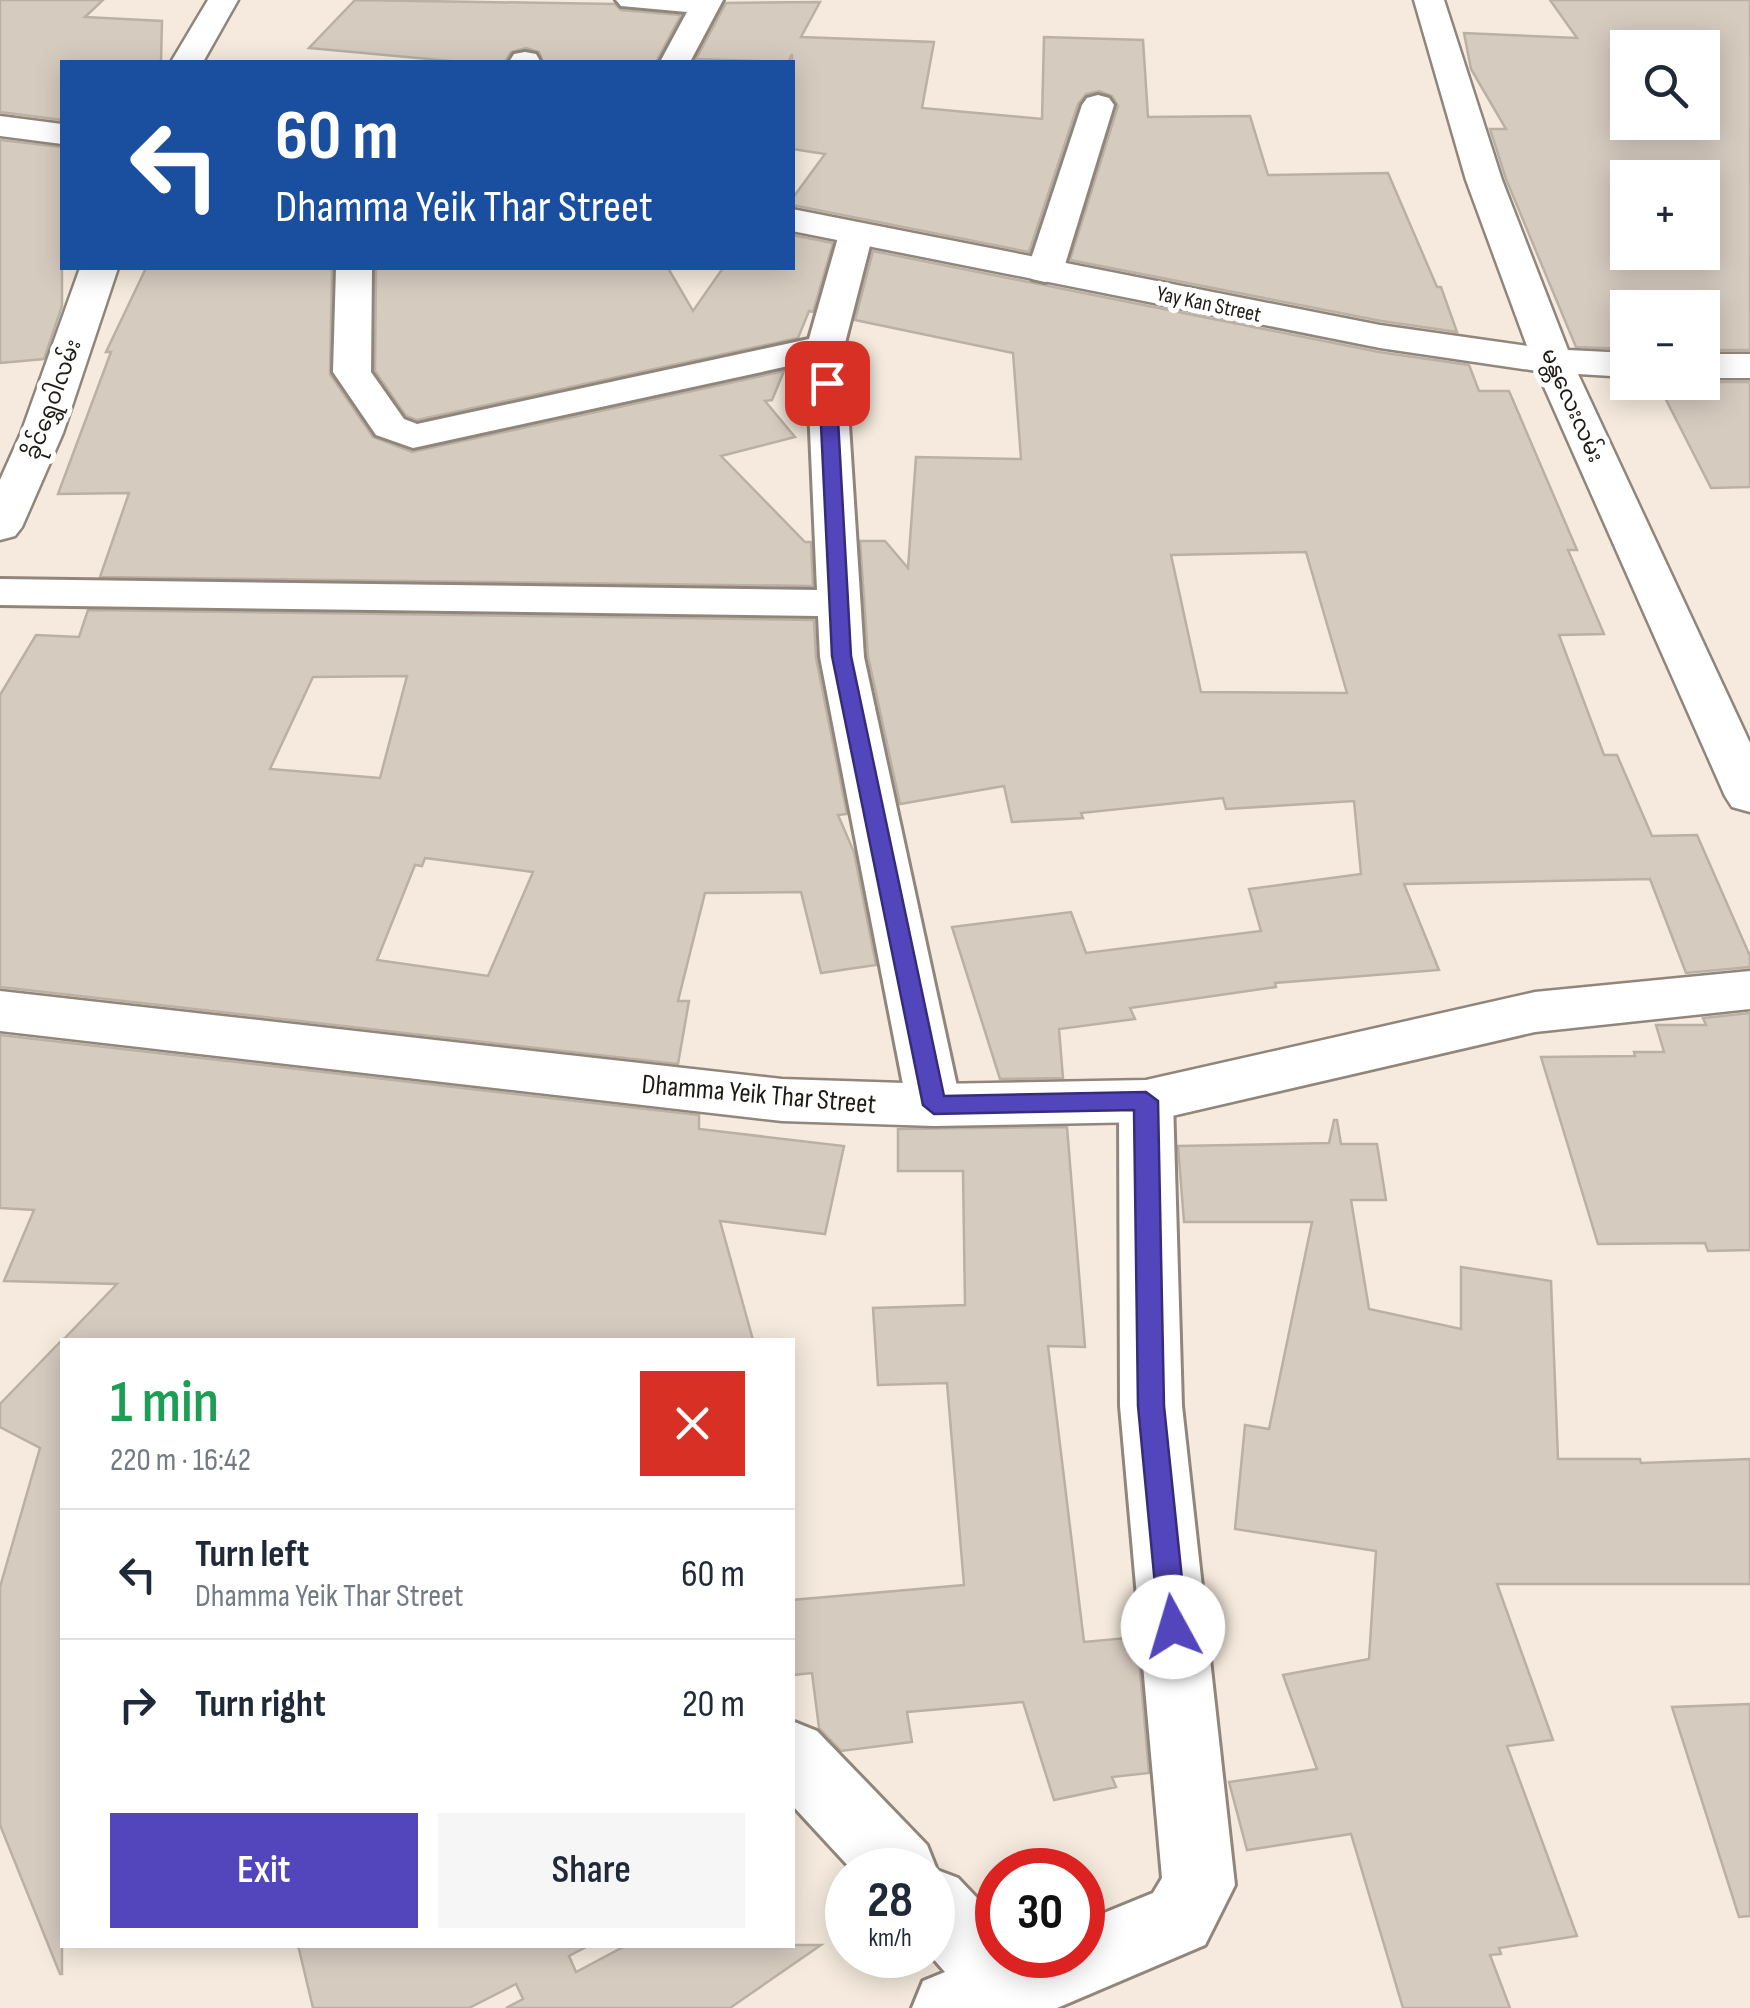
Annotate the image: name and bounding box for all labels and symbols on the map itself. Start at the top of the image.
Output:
street label: Yay Kan Street [1154,280,1264,329]
street label: ခိုင်ရွှေဝါလမ်း [16,335,90,464]
pin [785,341,870,426]
street label: မန္တလေးလမ်း [1532,343,1612,468]
street label: Dhamma Yeik Thar Street [640,1068,877,1121]
position arrow [1121,1575,1225,1679]
speed limit sign: 30 [975,1848,1105,1978]

